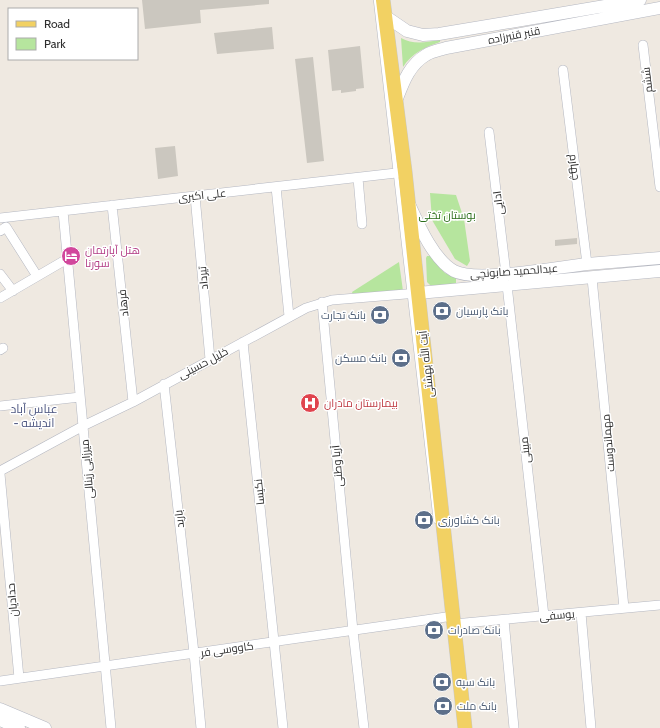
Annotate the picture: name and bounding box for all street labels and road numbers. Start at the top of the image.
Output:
street label: قنبر قنبرزاده [487,23,541,47]
street label: ششم [638,66,657,94]
street label: چهارم [565,153,584,181]
street label: علی‌ اکبری [177,186,227,204]
street label: ادایی [490,190,506,216]
street label: عبدالحمید صابونچی [470,261,558,281]
street label: تیرداد [195,266,211,290]
street label: فرهاد [115,289,131,317]
street label: آیت الله بهشتی [415,330,436,398]
street label: خلیل حسینی [176,344,230,382]
street label: مهماندوست [599,414,617,472]
street label: مبینی [517,436,533,464]
street label: میرزایی زینالی [77,439,97,499]
street label: آریا وطنی [328,445,346,487]
street label: نکیسا [251,478,267,506]
street label: باربد [171,509,187,529]
street label: حدادیان [4,583,20,617]
street label: یوسفی [539,606,575,624]
street label: کاووسی فر [199,638,255,660]

